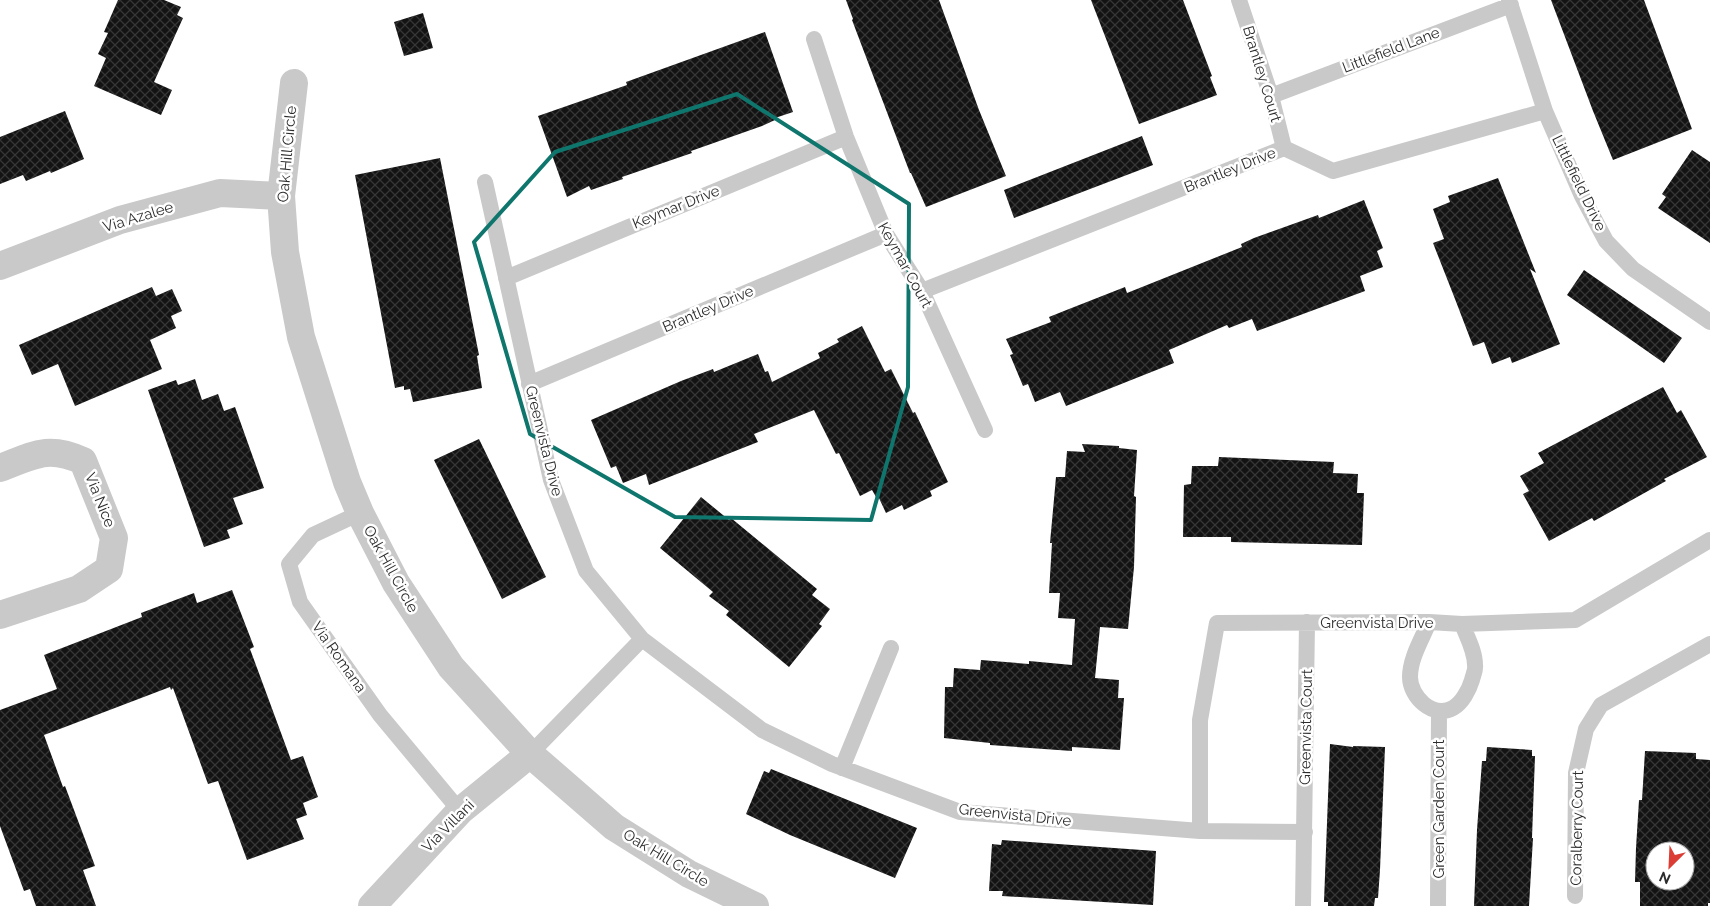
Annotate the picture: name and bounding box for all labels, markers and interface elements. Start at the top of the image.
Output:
street label: Littlefield Lane [1340,23,1442,77]
street label: Brantley Court [1239,24,1285,124]
street label: Oak Hill Circle [274,105,300,203]
street label: Littlefield Drive [1548,132,1610,234]
street label: Brantley Drive [1182,143,1279,197]
street label: Keymar Drive [630,181,722,233]
street label: Via Azalee [101,198,175,236]
street label: Keymar Court [874,219,936,311]
street label: Brantley Drive [660,282,756,336]
street label: Greenvista Drive [522,384,566,498]
street label: Via Nice [81,470,119,530]
street label: Oak Hill Circle [360,522,422,616]
street label: Greenvista Drive [1320,614,1434,632]
street label: Via Romana [308,618,370,696]
street label: Greenvista Court [1296,669,1316,785]
street label: Green Garden Court [1430,739,1448,879]
street label: Coralberry Court [1567,770,1587,886]
street label: Via Villani [418,796,478,856]
street label: Greenvista Drive [958,800,1072,830]
street label: Oak Hill Circle [620,825,712,891]
north arrow [1645,841,1695,891]
text: N [1657,868,1673,887]

